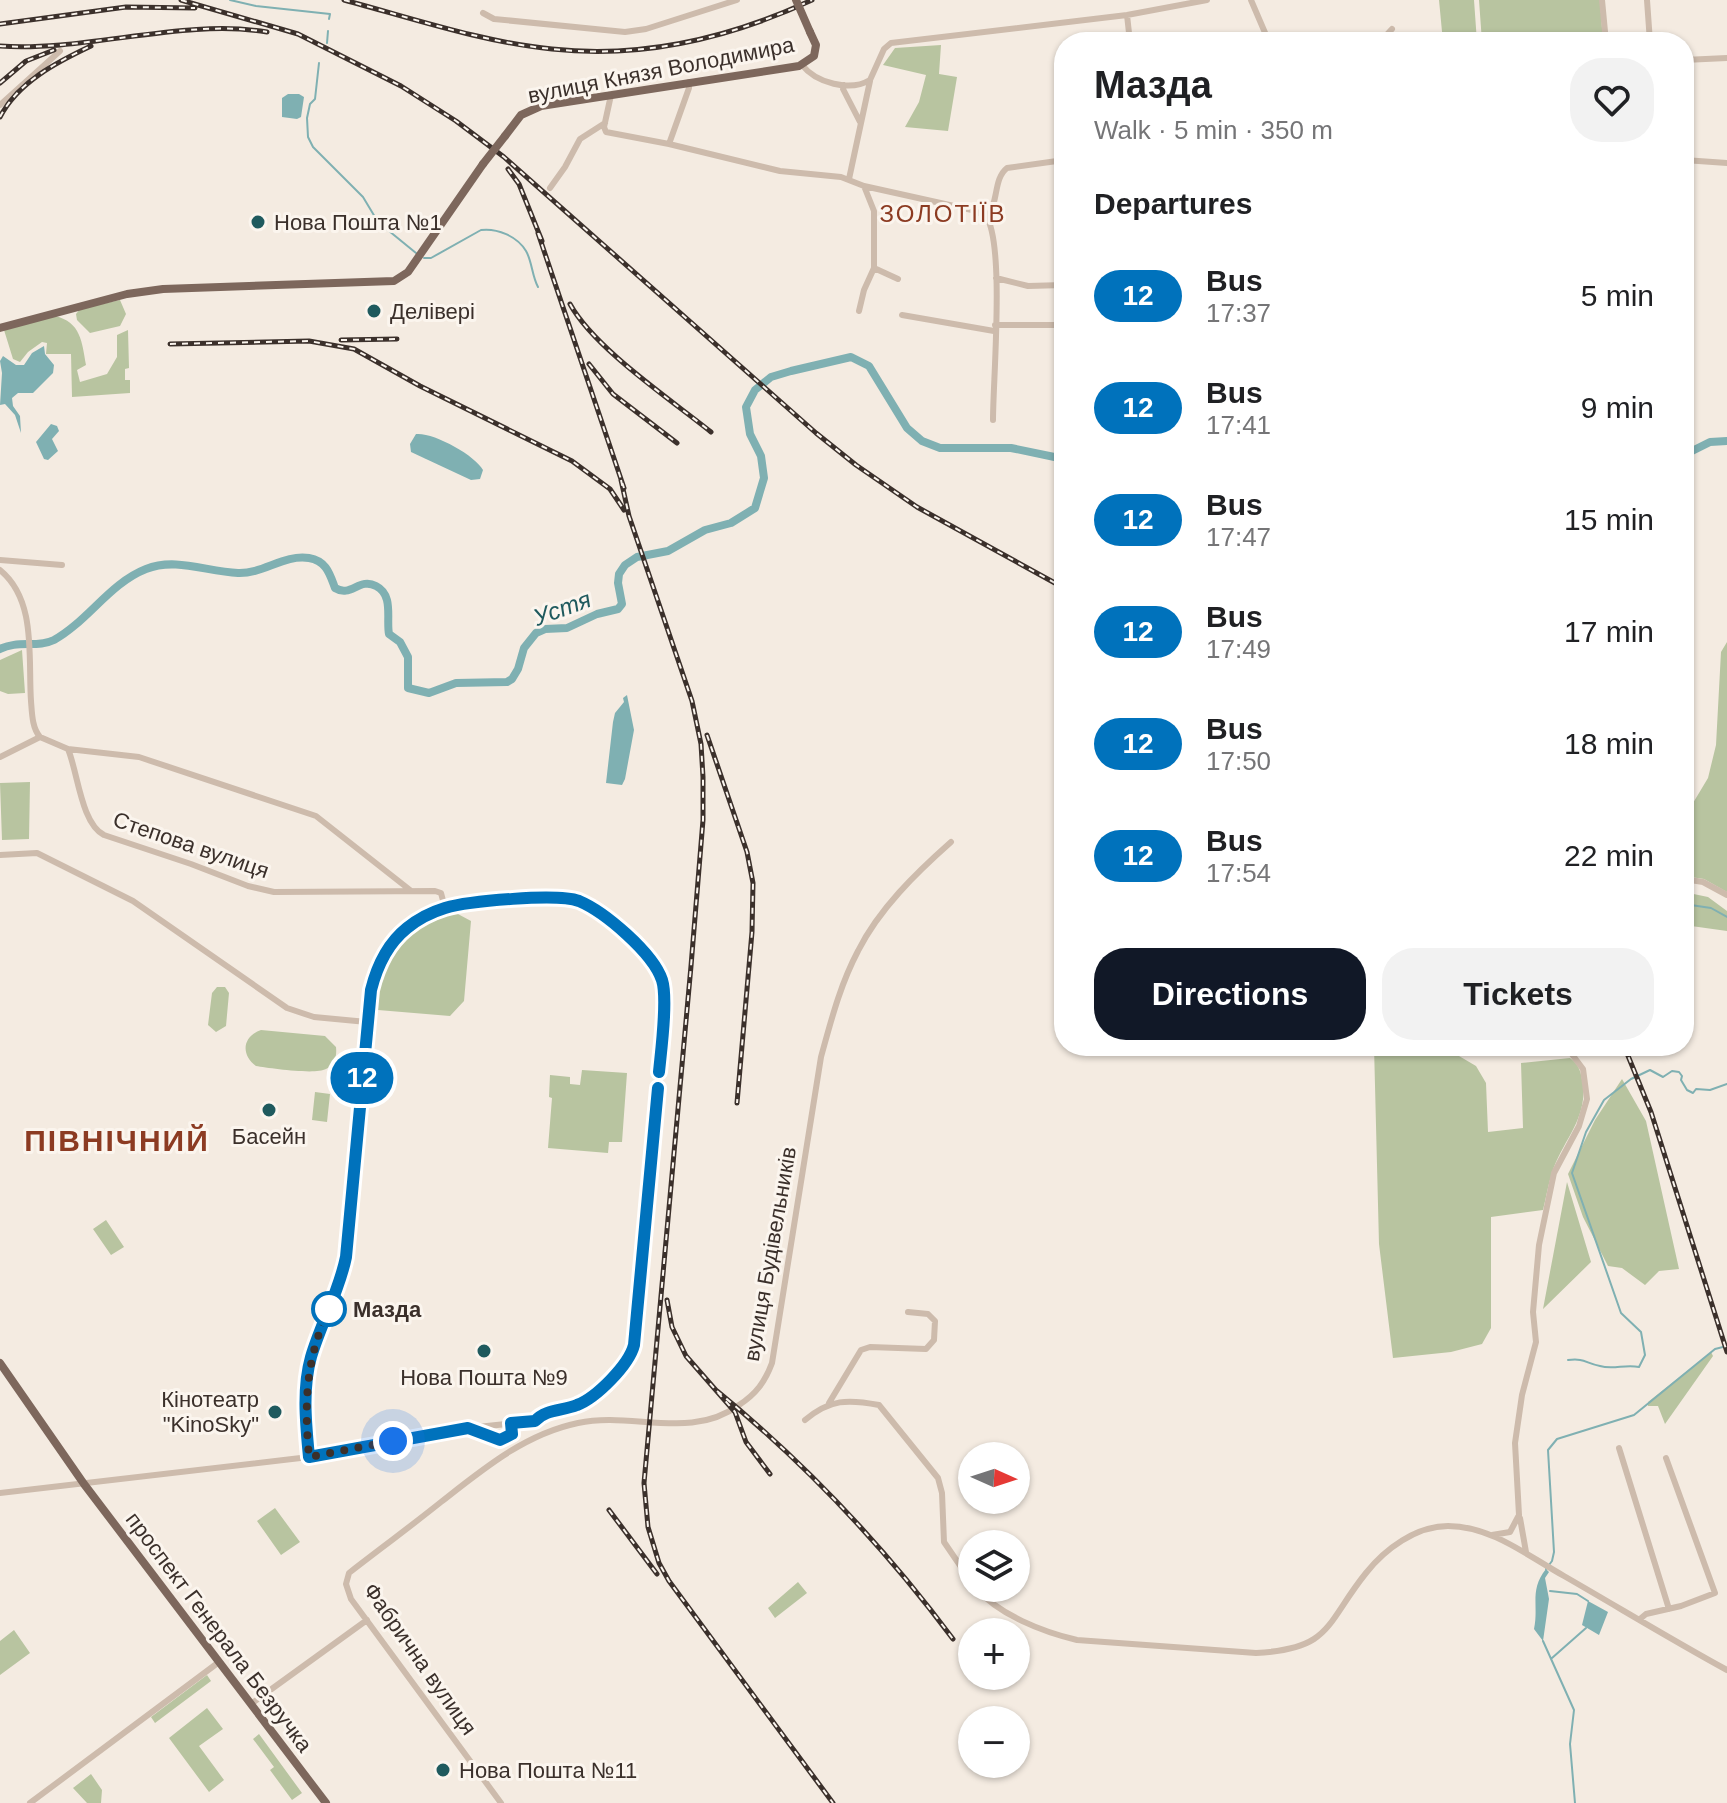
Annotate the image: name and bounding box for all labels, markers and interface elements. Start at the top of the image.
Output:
street label: вулиця Князя Володимира [526,32,797,108]
button: heart [1570,58,1654,142]
text: Мазда [1094,64,1212,106]
text: Walk · 5 min · 350 m [1094,115,1333,145]
text: Departures [1094,187,1252,220]
district label: ЗОЛОТІЇВ [879,200,1007,227]
place label: Нова Пошта №1 [274,210,442,235]
marker: Нова Пошта №1 [249,213,267,231]
text: Bus [1206,264,1263,297]
text: 5 min [1581,279,1654,312]
text: 12 [1122,280,1154,311]
text: 17:37 [1206,298,1271,328]
place label: Делівері [390,299,475,324]
marker: Делівері [365,302,383,320]
text: Bus [1206,376,1263,409]
text: 9 min [1581,391,1654,424]
text: 12 [1122,392,1154,423]
text: 17:41 [1206,410,1271,440]
text: Bus [1206,488,1263,521]
text: 15 min [1564,503,1654,536]
text: 12 [1122,504,1154,535]
text: 17:47 [1206,522,1271,552]
water label: Устя [529,585,595,631]
text: Bus [1206,600,1263,633]
text: 17 min [1564,615,1654,648]
text: 12 [1122,616,1154,647]
text: 17:49 [1206,634,1271,664]
text: Bus [1206,712,1263,745]
text: 18 min [1564,727,1654,760]
text: 12 [1122,728,1154,759]
text: 17:50 [1206,746,1271,776]
street label: Степова вулиця [110,807,272,883]
text: Bus [1206,824,1263,857]
text: 22 min [1564,839,1654,872]
text: 12 [1122,840,1154,871]
text: 17:54 [1206,858,1271,888]
button: Directions [1094,948,1366,1040]
button: Tickets [1382,948,1654,1040]
line badge: 12 [326,1052,398,1104]
text: 12 [346,1062,378,1093]
marker: Басейн [260,1101,278,1119]
district label: ПІВНІЧНИЙ [24,1124,210,1157]
place label: Басейн [232,1124,306,1149]
street label: вулиця Будівельників [739,1145,801,1363]
marker: Мазда [312,1292,346,1326]
place label: Мазда [353,1297,422,1322]
marker: Нова Пошта №9 [475,1342,493,1360]
place label: Нова Пошта №9 [400,1365,568,1390]
place label: Кінотеатр "KinoSky" [161,1387,259,1437]
marker: Кінотеатр "KinoSky" [266,1403,284,1421]
your location [373,1421,413,1461]
north arrow [958,1442,1030,1514]
map controls [958,1442,1030,1778]
street label: проспект Генерала Безручка [121,1507,318,1757]
button: layers [958,1530,1030,1602]
street label: Фабрична вулиця [358,1578,482,1740]
button: + [958,1618,1030,1690]
button: − [958,1706,1030,1778]
place label: Нова Пошта №11 [459,1758,637,1783]
marker: Нова Пошта №11 [434,1761,452,1779]

